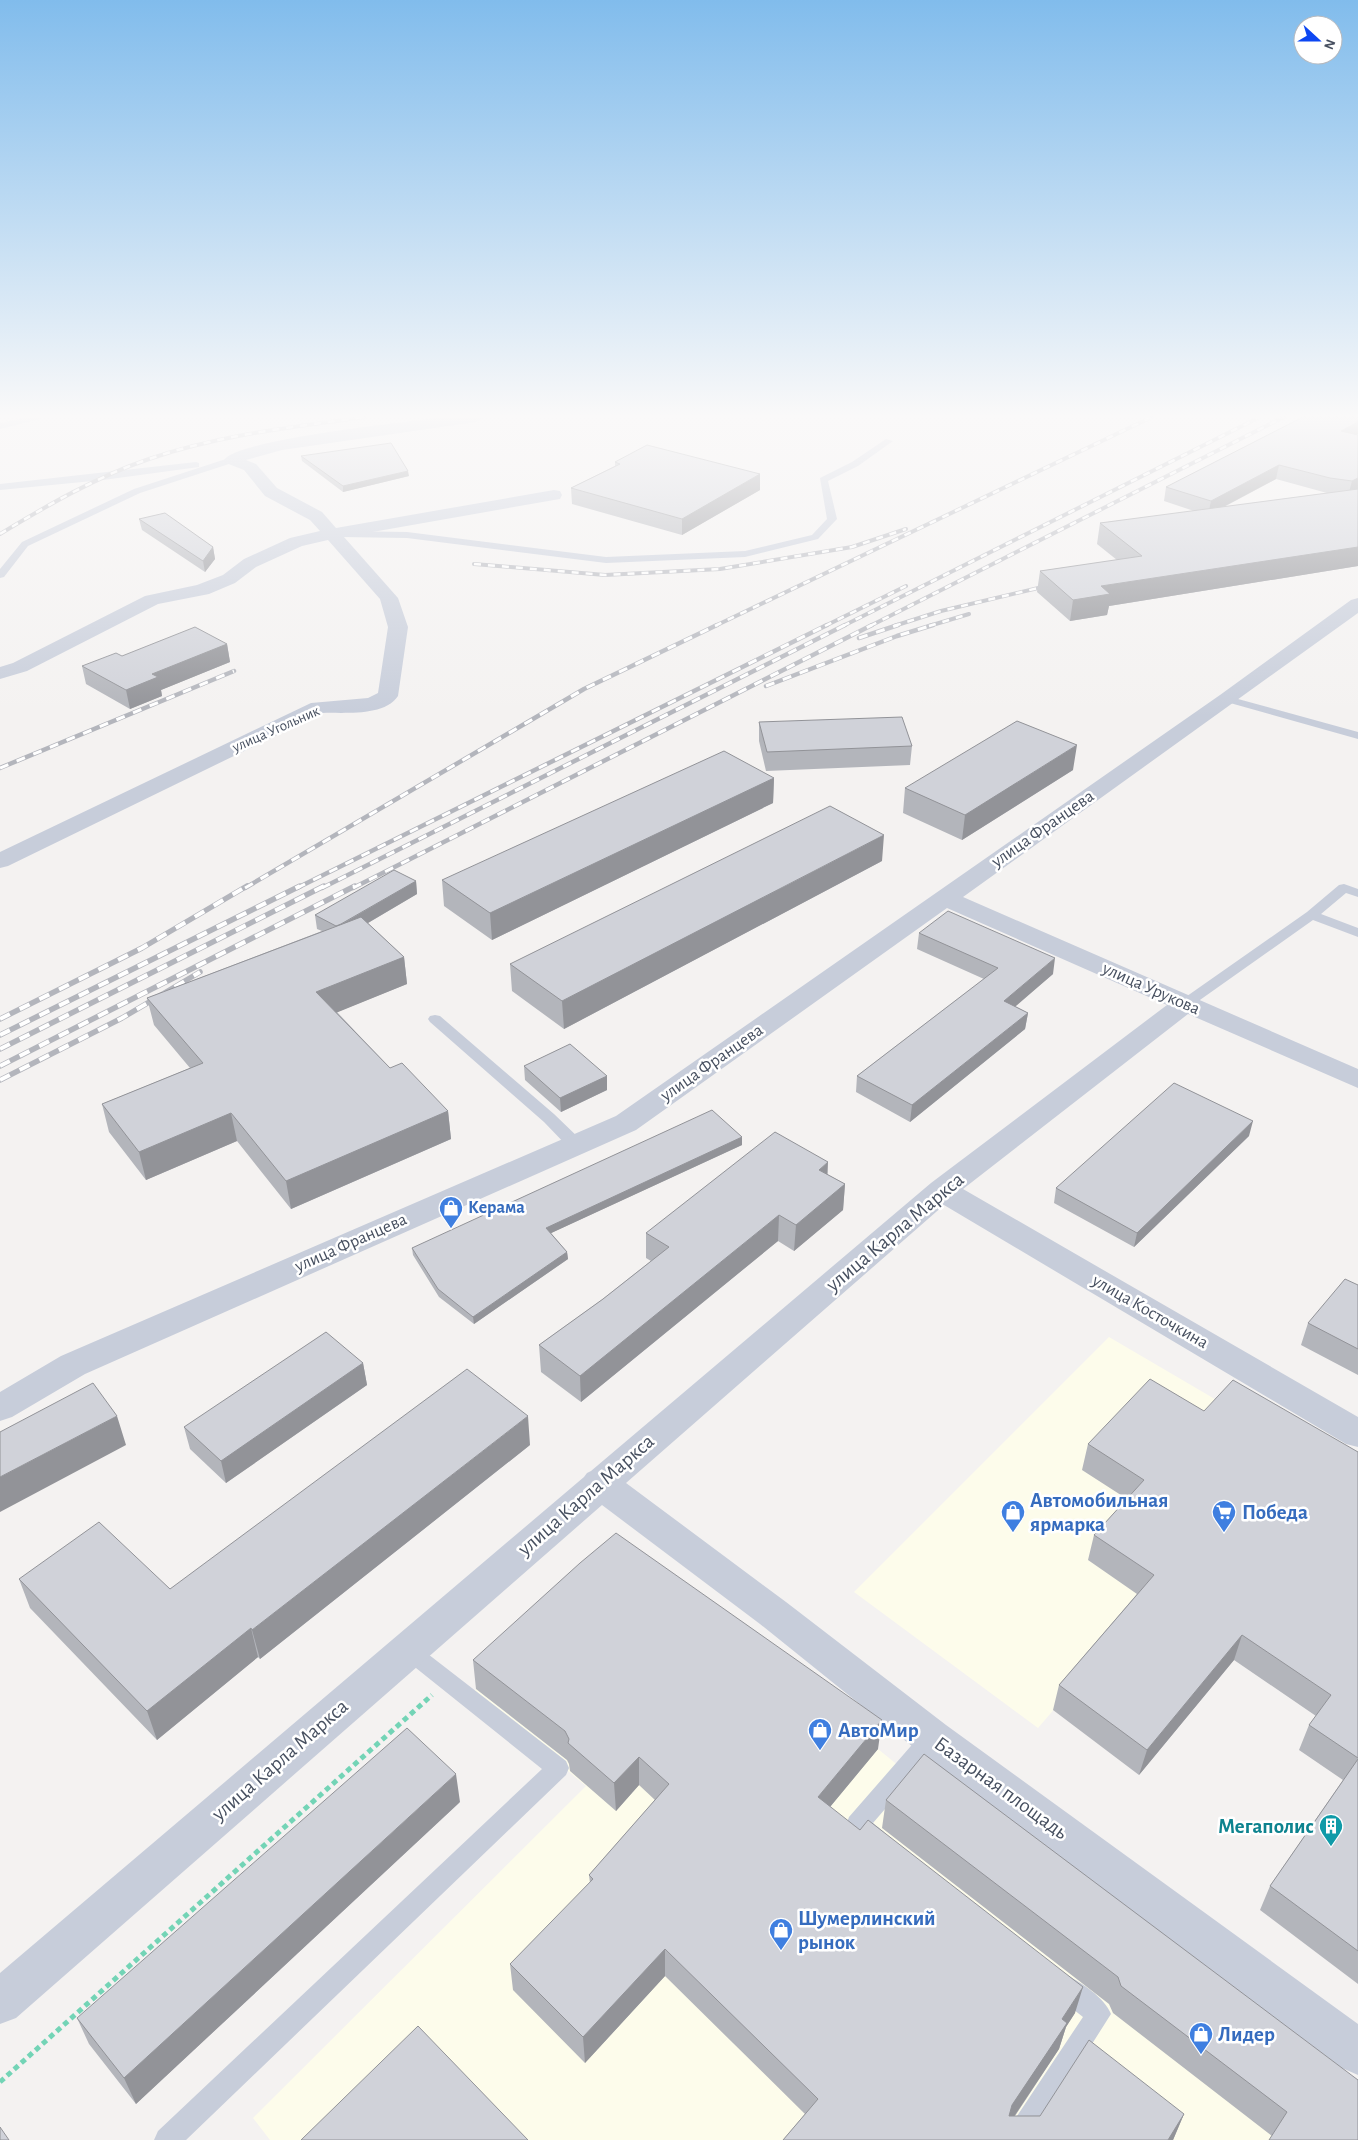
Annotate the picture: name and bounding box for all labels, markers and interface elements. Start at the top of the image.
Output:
north arrow [1293,15,1343,65]
text: N [1321,37,1337,51]
street label: улица Угольник [229,703,322,755]
street label: улица Францева [988,787,1097,871]
street label: улица Урукова [1099,959,1202,1019]
street label: улица Францева [657,1021,766,1105]
street label: улица Карла Маркса [821,1168,968,1296]
shop icon: Керама [438,1195,464,1229]
place label: Керама [468,1199,525,1217]
street label: улица Францева [291,1210,410,1276]
street label: улица Косточкина [1088,1271,1211,1352]
street label: улица Карла Маркса [513,1430,658,1560]
place label: Автомобильная ярмарка [1030,1490,1169,1535]
shop icon: Автомобильная ярмарка [1000,1499,1026,1533]
supermarket icon: Победа [1211,1499,1237,1533]
place label: Победа [1242,1502,1308,1523]
street label: улица Карла Маркса [207,1695,352,1825]
shop icon: АвтоМир [807,1717,833,1751]
place label: АвтоМир [838,1720,919,1741]
street label: Базарная площадь [931,1733,1072,1843]
building icon: Мегаполис [1318,1813,1344,1847]
place label: Мегаполис [1218,1816,1314,1837]
place label: Шумерлинский рынок [798,1908,936,1953]
shop icon: Шумерлинский рынок [768,1917,794,1951]
shop icon: Лидер [1188,2021,1214,2055]
place label: Лидер [1218,2024,1275,2045]

